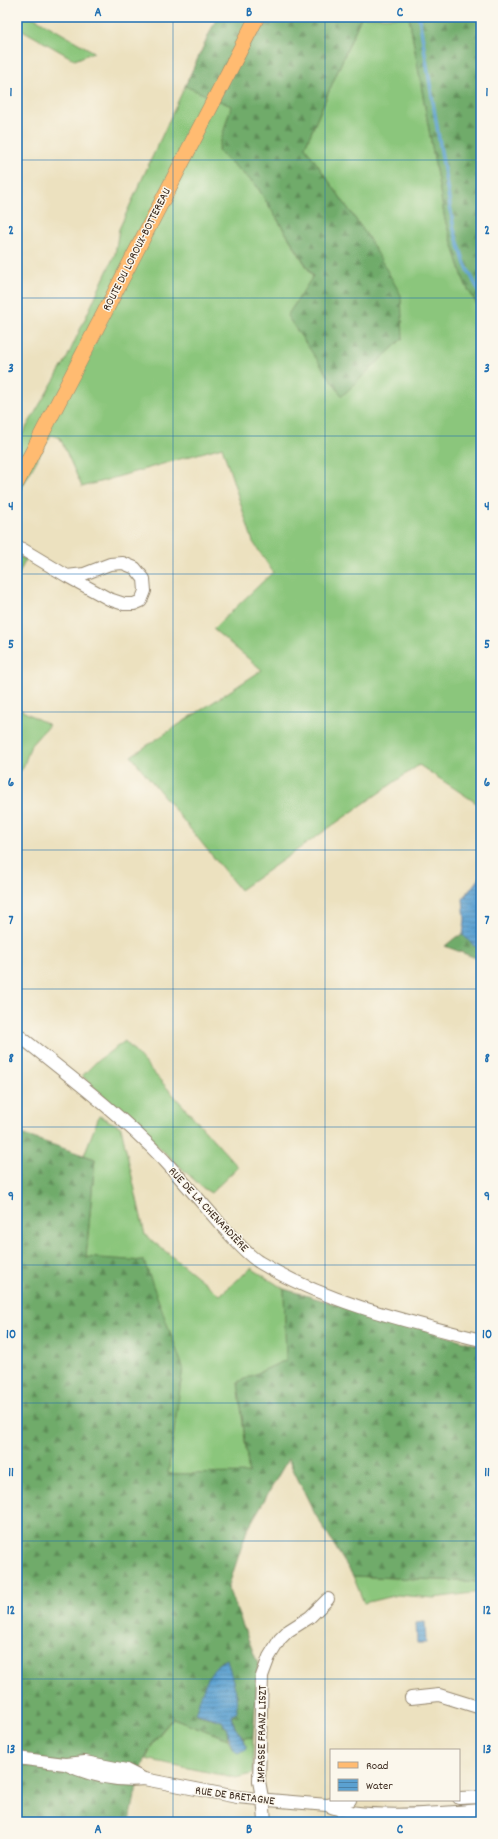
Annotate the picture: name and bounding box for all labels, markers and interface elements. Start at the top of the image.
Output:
text: A [94,4,102,23]
text: B [246,4,252,23]
text: C [397,4,404,23]
text: 1 [10,84,13,103]
text: 1 [486,84,489,103]
street label: ROUTE DU LOROUX-BOTTEREAU [99,185,176,314]
text: 2 [8,222,14,241]
text: 2 [484,222,490,241]
text: 3 [8,360,14,379]
text: 3 [484,360,490,379]
text: 4 [8,498,14,517]
text: 4 [484,498,490,517]
text: 5 [8,636,14,655]
text: 5 [484,636,490,655]
text: 6 [8,774,15,793]
text: 6 [484,774,491,793]
text: 7 [9,912,14,931]
text: 7 [485,912,490,931]
text: 8 [8,1050,14,1069]
text: 8 [484,1050,490,1069]
street label: RUE DE LA CHENARDIÈRE [164,1164,252,1257]
text: 9 [8,1188,14,1207]
text: 9 [484,1188,490,1207]
text: 10 [6,1326,16,1345]
text: 10 [482,1326,492,1345]
text: 11 [8,1464,14,1483]
text: 11 [484,1464,490,1483]
text: 12 [7,1602,16,1621]
text: 12 [483,1602,492,1621]
street label: IMPASSE FRANZ LISZT [253,1685,272,1783]
text: 13 [7,1741,16,1760]
text: 13 [483,1741,492,1760]
legend [330,1749,460,1801]
text: Road [366,1758,388,1775]
text: Water [366,1778,393,1795]
street label: RUE DE BRETAGNE [194,1783,276,1811]
text: A [94,1821,102,1839]
text: B [246,1821,252,1839]
text: C [397,1821,404,1839]

